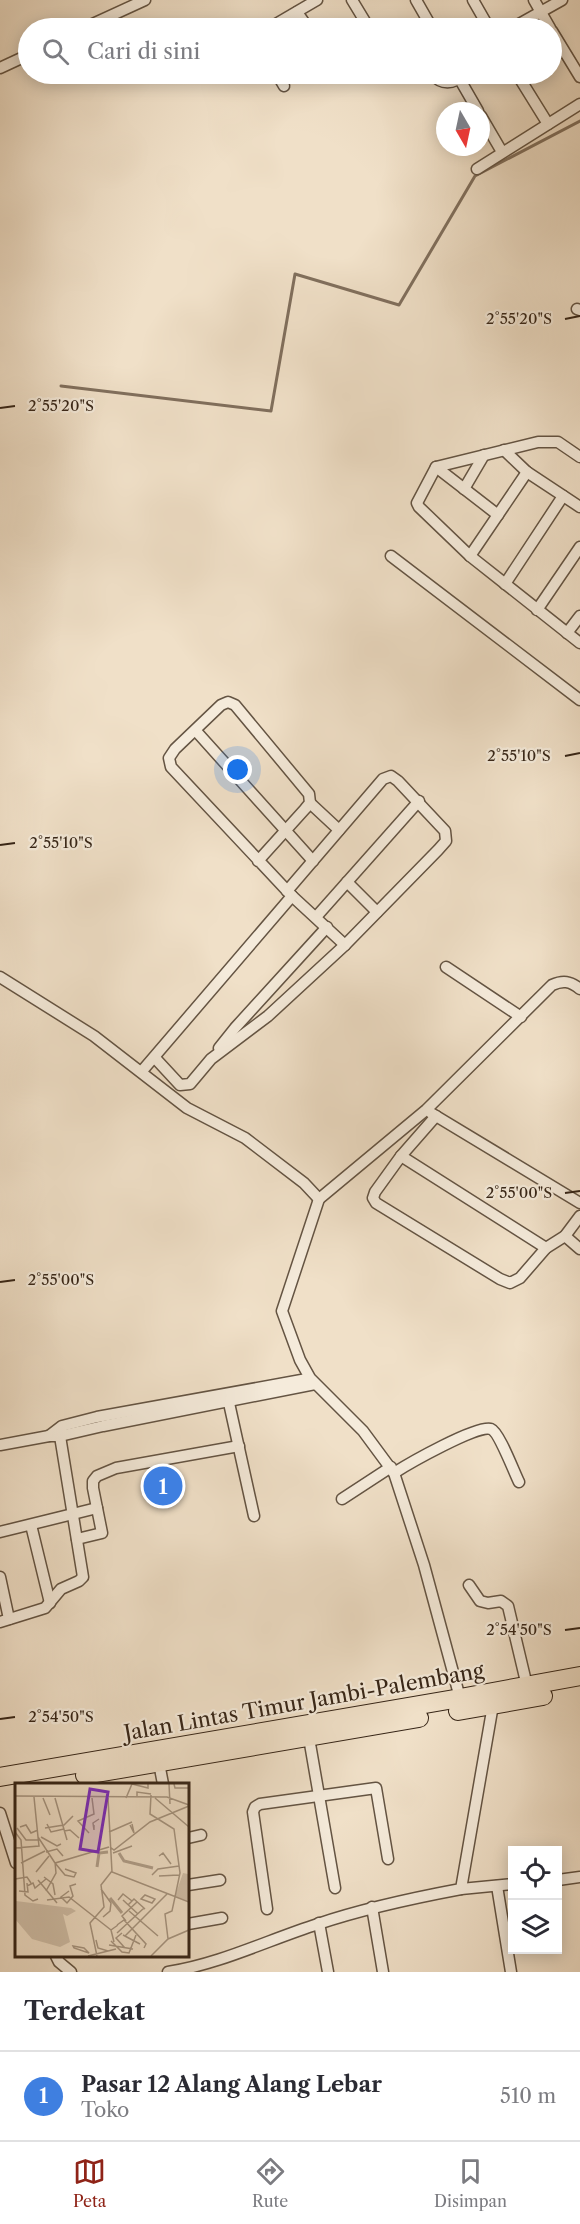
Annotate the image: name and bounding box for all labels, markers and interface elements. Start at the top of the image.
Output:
search box [18,18,562,84]
icon: search [39,35,72,68]
text: Cari di sini [87,38,200,65]
north arrow [436,102,490,156]
text: 2°55'20"S [486,309,552,328]
text: 2°55'20"S [28,396,94,415]
text: 2°55'10"S [487,746,551,765]
your location [223,755,252,784]
text: 2°55'10"S [29,833,93,852]
text: 2°55'00"S [486,1183,552,1202]
text: 2°55'00"S [28,1270,94,1289]
pin: 1 [144,1464,182,1508]
text: 2°54'50"S [486,1620,552,1639]
street label: Jalan Lintas Timur Jambi-Palembang [119,1657,487,1746]
text: 2°54'50"S [28,1707,94,1726]
inset map [15,1783,189,1957]
map controls [508,1846,562,1954]
button: locate [508,1846,562,1900]
button: layers [508,1900,562,1954]
text: Terdekat [24,1995,145,2027]
text: Pasar 12 Alang Alang Lebar [81,2071,382,2098]
text: 1 [39,2084,48,2108]
text: 510 m [500,2084,556,2108]
text: Toko [81,2098,129,2122]
tab: Peta [73,2155,106,2211]
tab: Rute [252,2155,288,2211]
tab: Disimpan [434,2155,507,2211]

